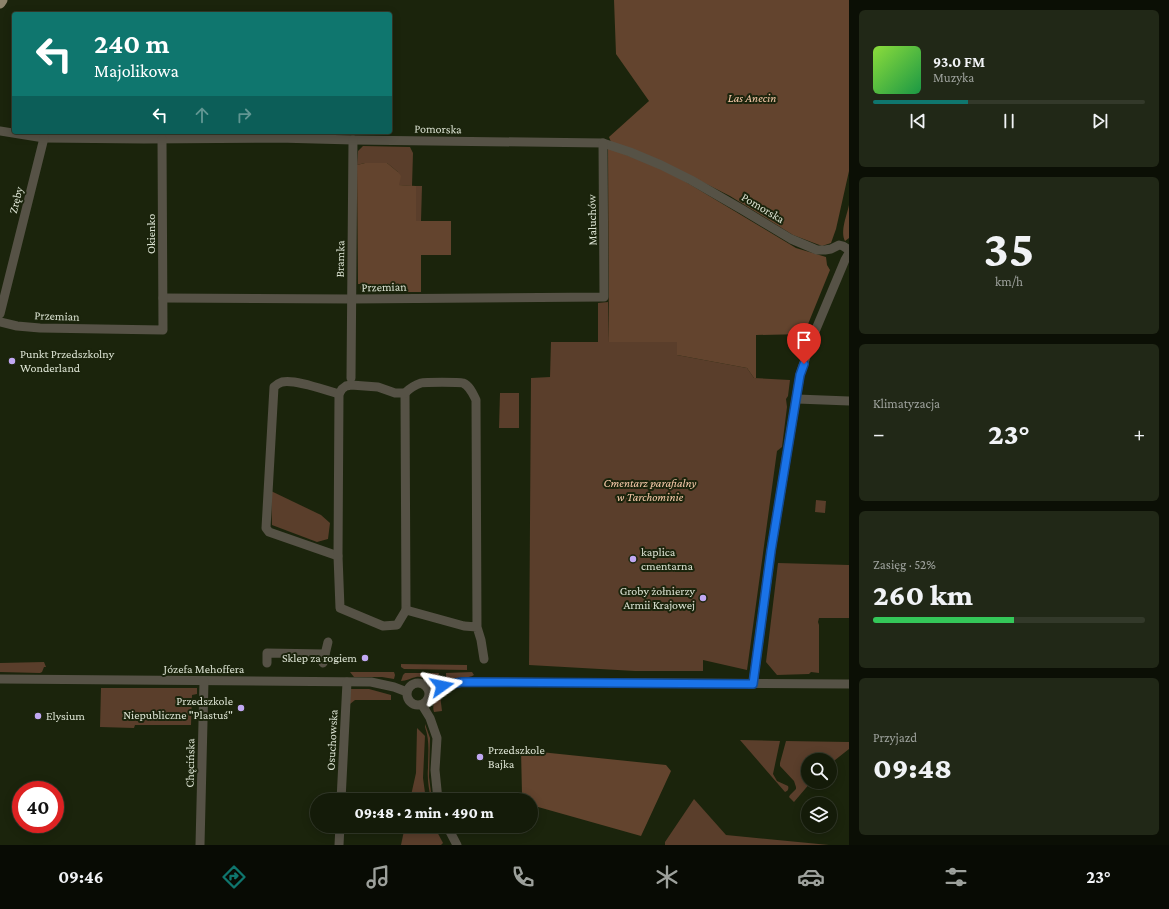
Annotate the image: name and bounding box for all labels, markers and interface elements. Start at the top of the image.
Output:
icon: left [28,28,80,80]
text: 240 m [94,28,169,59]
text: 93.0 FM [933,54,985,70]
text: Majolikowa [94,61,179,81]
text: Muzyka [933,70,974,85]
park label: Las Anecin [728,91,776,105]
icon: left [149,104,171,126]
icon: ahead [191,104,213,126]
icon: right [233,104,255,126]
icon: previous [907,110,929,132]
icon: pause [998,110,1020,132]
icon: next [1089,110,1111,132]
street label: Pomorska [414,122,462,136]
street label: Zręby [6,185,26,215]
street label: Pomorska [739,190,787,226]
street label: Maluchów [585,194,599,246]
street label: Okienko [144,214,158,254]
text: 35 [984,219,1034,277]
street label: Bramka [333,240,347,278]
text: km/h [995,274,1023,289]
street label: Przemian [361,280,407,294]
street label: Przemian [34,308,80,324]
pin [787,323,821,364]
icon: arrive [793,329,815,351]
place label: Punkt Przedszkolny Wonderland [20,347,115,375]
marker: Punkt Przedszkolny Wonderland [7,356,17,366]
text: Klimatyzacja [873,396,940,411]
text: 23° [988,417,1030,450]
text: − [873,421,885,446]
text: + [1133,421,1145,446]
park label: Cmentarz parafialny w Tarchominie [603,476,697,504]
place label: kaplica cmentarna [641,545,694,573]
marker: kaplica cmentarna [628,554,638,564]
text: Zasięg · 52% [873,557,936,572]
text: 260 km [873,578,973,611]
place label: Groby żołnierzy Armii Krajowej [620,584,695,612]
marker: Groby żołnierzy Armii Krajowej [698,593,708,603]
place label: Sklep za rogiem [282,651,357,665]
marker: Sklep za rogiem [360,653,370,663]
street label: Józefa Mehoffera [163,662,245,676]
position arrow [421,665,463,707]
place label: Przedszkole Niepubliczne "Plastuś" [123,694,233,722]
marker: Przedszkole Niepubliczne "Plastuś" [236,703,246,713]
place label: Elysium [46,709,85,723]
street label: Osuchowska [323,709,341,771]
marker: Elysium [33,711,43,721]
text: Przyjazd [873,730,917,745]
street label: Chęcińska [183,738,197,788]
place label: Przedszkole Bajka [488,743,545,771]
text: 09:48 [873,751,952,784]
marker: Przedszkole Bajka [475,752,485,762]
map controls [801,753,837,833]
button: search [801,753,837,789]
speed limit sign: 40 [12,781,64,833]
button: layers [801,797,837,833]
text: 09:48 · 2 min · 490 m [354,805,494,821]
icon: directions [220,863,248,891]
icon: music [364,863,392,891]
icon: phone [509,863,537,891]
icon: climate [653,863,681,891]
icon: car [797,863,825,891]
icon: filters [942,863,970,891]
text: 09:46 [58,867,104,887]
text: 23° [1086,867,1111,887]

